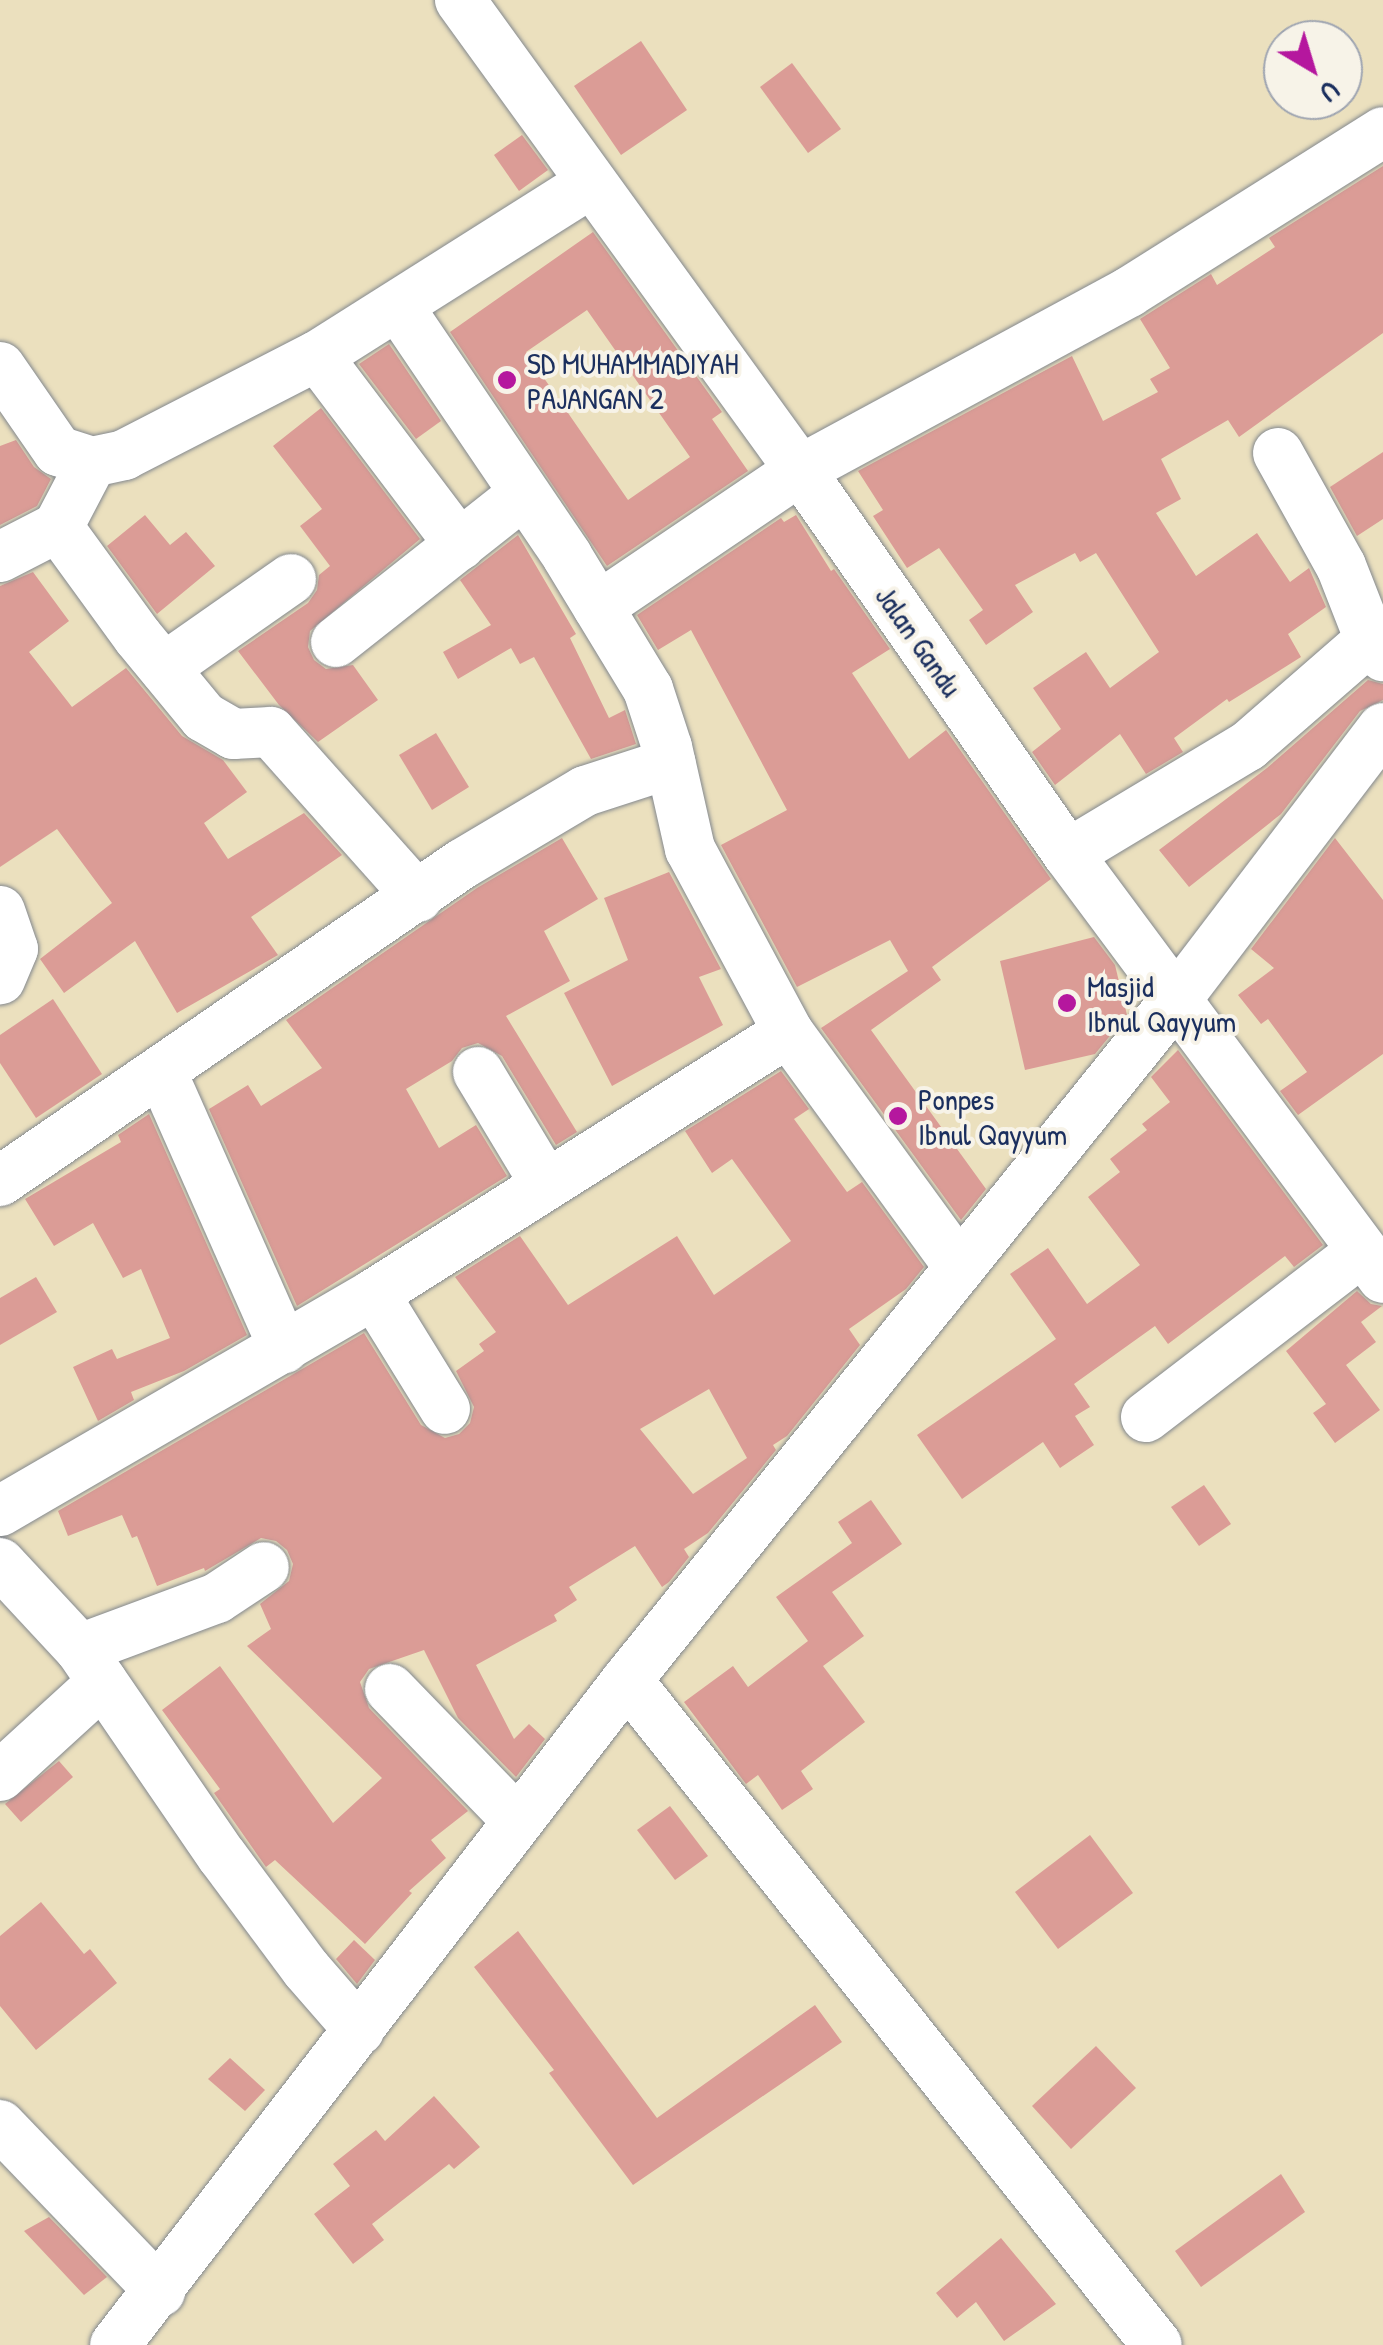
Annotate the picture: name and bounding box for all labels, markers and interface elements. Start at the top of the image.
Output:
north arrow [1263,20,1363,120]
text: U [1312,72,1348,112]
place label: SD MUHAMMADIYAH PAJANGAN 2 [527,345,739,416]
marker: SD MUHAMMADIYAH PAJANGAN 2 [496,369,518,391]
street label: Jalan Gandu [868,579,970,703]
place label: Masjid Ibnul Qayyum [1087,968,1236,1038]
marker: Masjid Ibnul Qayyum [1056,992,1078,1014]
place label: Ponpes Ibnul Qayyum [918,1081,1067,1152]
marker: Ponpes Ibnul Qayyum [887,1105,909,1127]

